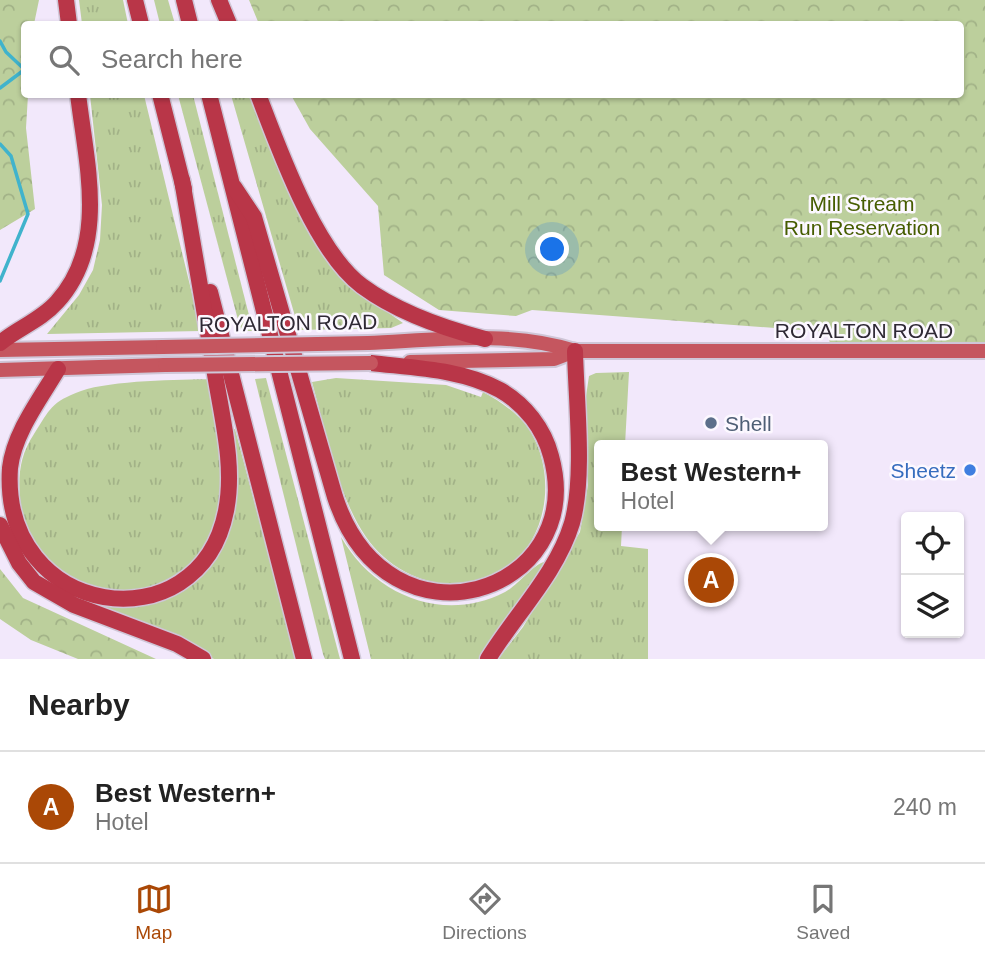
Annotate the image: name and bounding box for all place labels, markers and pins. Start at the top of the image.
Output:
place label: Shell [725,412,772,435]
marker: Shell [703,415,719,431]
place label: Sheetz [891,459,956,482]
marker: Sheetz [962,462,978,478]
pin: A [688,554,734,606]

